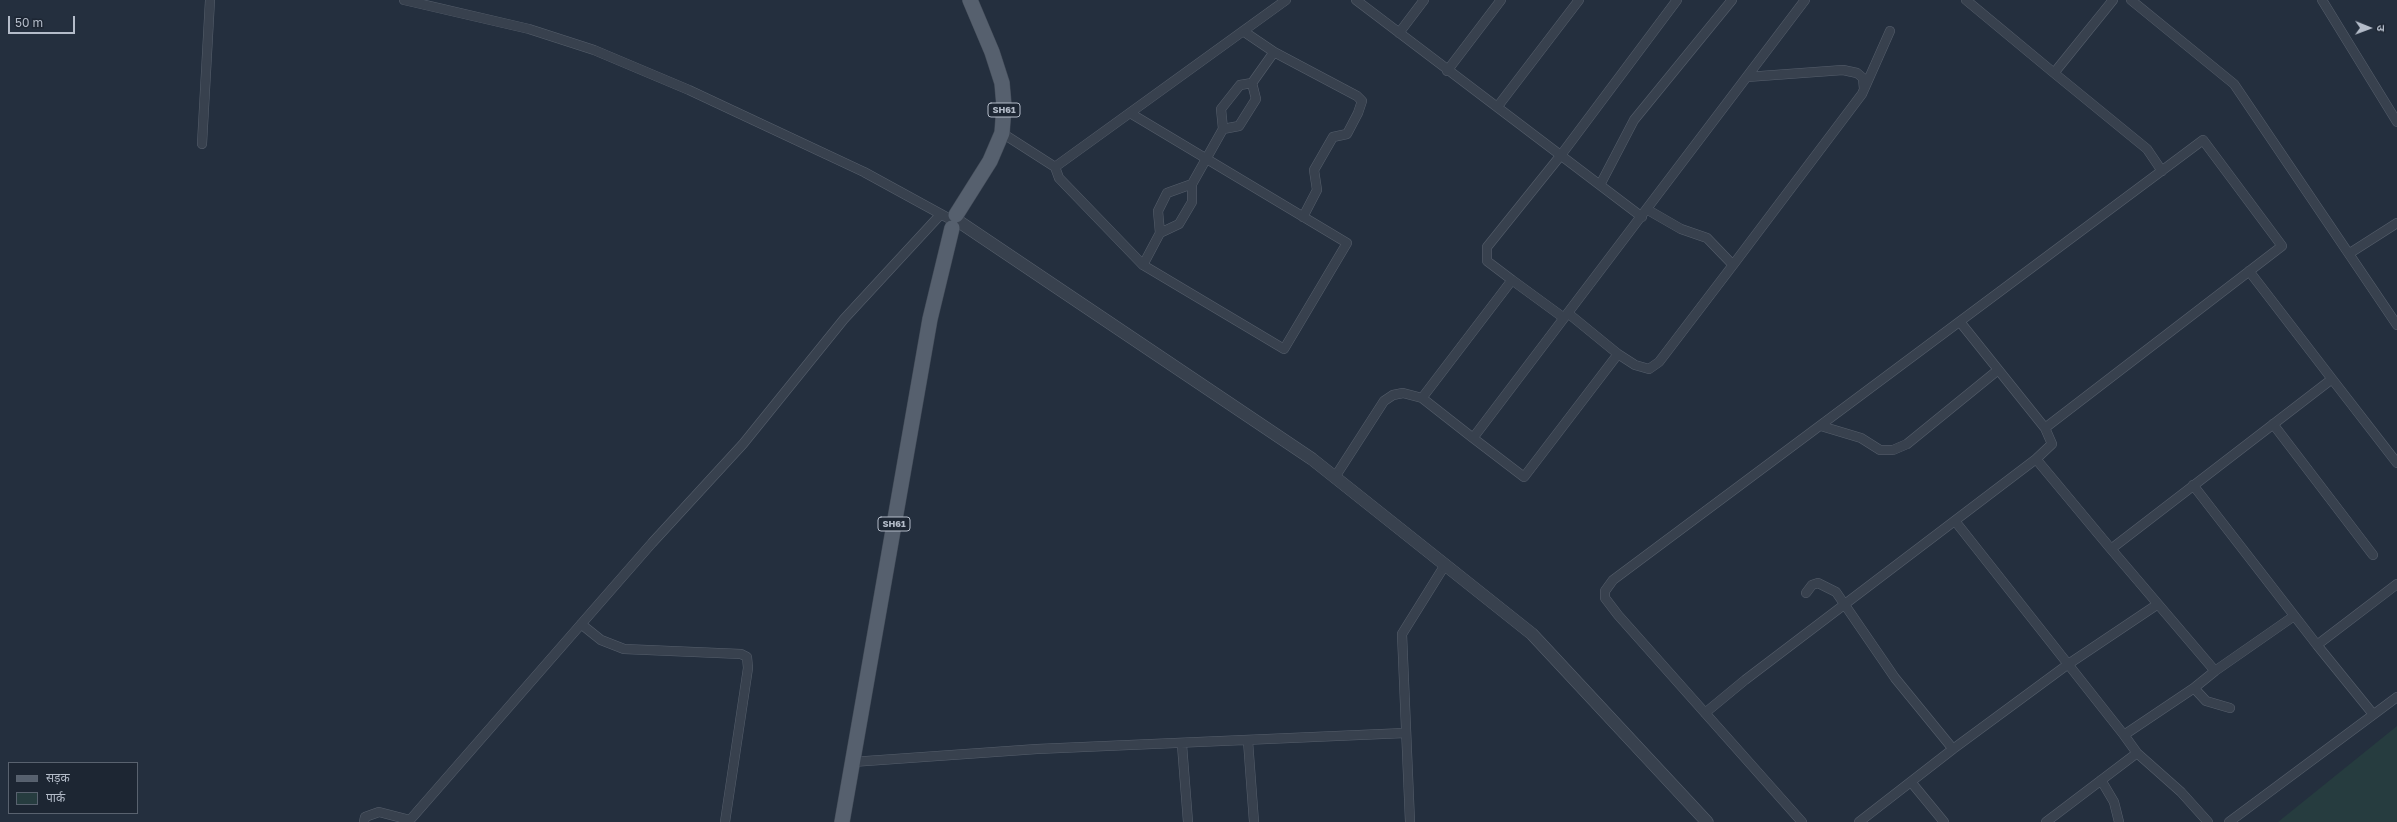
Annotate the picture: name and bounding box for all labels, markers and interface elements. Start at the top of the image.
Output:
scale bar [10,8,77,34]
north arrow [2349,8,2389,48]
text: 50 m [15,15,43,30]
text: उ [2375,25,2388,32]
road number: SH61 [988,103,1020,117]
road number: SH61 [878,517,910,531]
legend [8,762,138,814]
text: सड़क [46,770,70,785]
text: पार्क [46,790,65,805]

